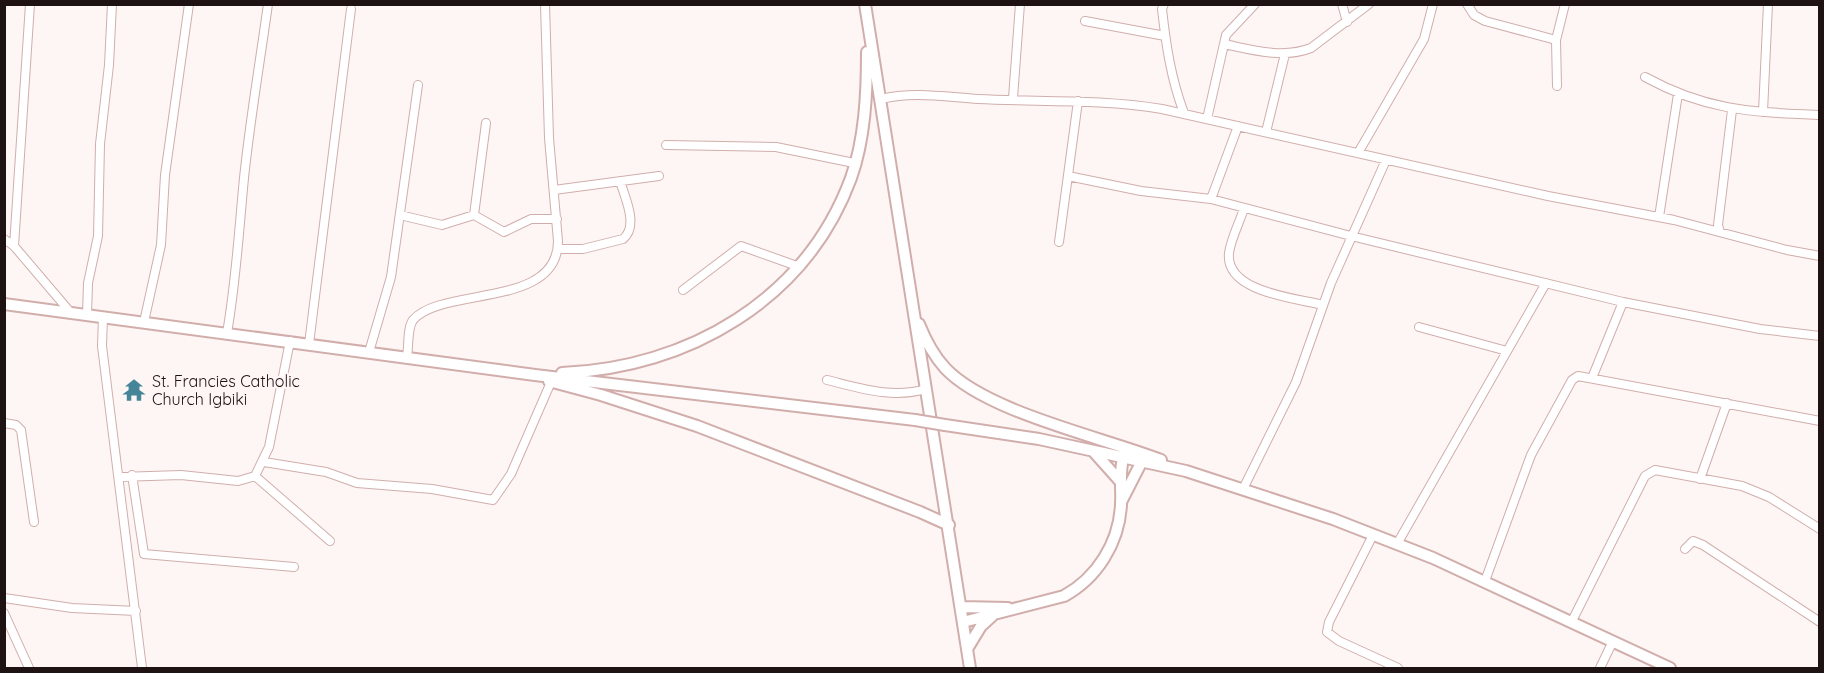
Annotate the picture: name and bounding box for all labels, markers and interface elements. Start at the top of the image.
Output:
place label: St. Francies Catholic Church Igbiki [152,371,300,409]
temple icon: St. Francies Catholic Church Igbiki [121,377,147,403]

